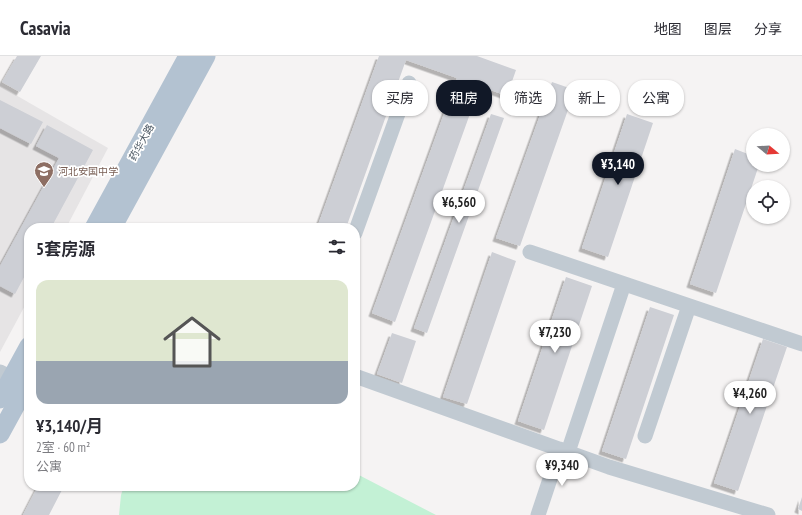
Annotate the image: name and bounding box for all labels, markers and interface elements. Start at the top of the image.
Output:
text: Casavia [20,16,71,40]
text: 地图 [654,20,682,38]
text: 图层 [704,20,732,38]
text: 分享 [754,20,782,38]
chip: 买房 [372,80,428,116]
chip: 租房 [436,80,492,116]
chip: 筛选 [500,80,556,116]
chip: 新上 [564,80,620,116]
chip: 公寓 [628,80,684,116]
street label: 药华大路 [126,122,157,163]
north arrow [746,128,790,172]
map controls [746,128,790,224]
pin: ¥3,140 [585,152,651,186]
text: ¥3,140 [601,156,635,173]
school or university icon: 河北安国中学 [33,160,55,188]
place label: 河北安国中学 [58,165,118,178]
button: locate [746,180,790,224]
pin: ¥6,560 [426,190,492,224]
text: ¥6,560 [442,194,476,211]
icon: filters [326,236,348,258]
text: 5套房源 [36,238,95,260]
icon: home [156,306,228,378]
pin: ¥7,230 [522,320,588,354]
text: ¥7,230 [539,324,571,341]
pin: ¥4,260 [717,381,783,415]
text: ¥4,260 [733,385,767,402]
text: ¥3,140/月 [36,415,103,437]
text: 2室 · 60 m² [36,439,90,456]
pin: ¥9,340 [529,453,595,487]
text: ¥9,340 [545,457,579,474]
text: 公寓 [36,458,62,475]

